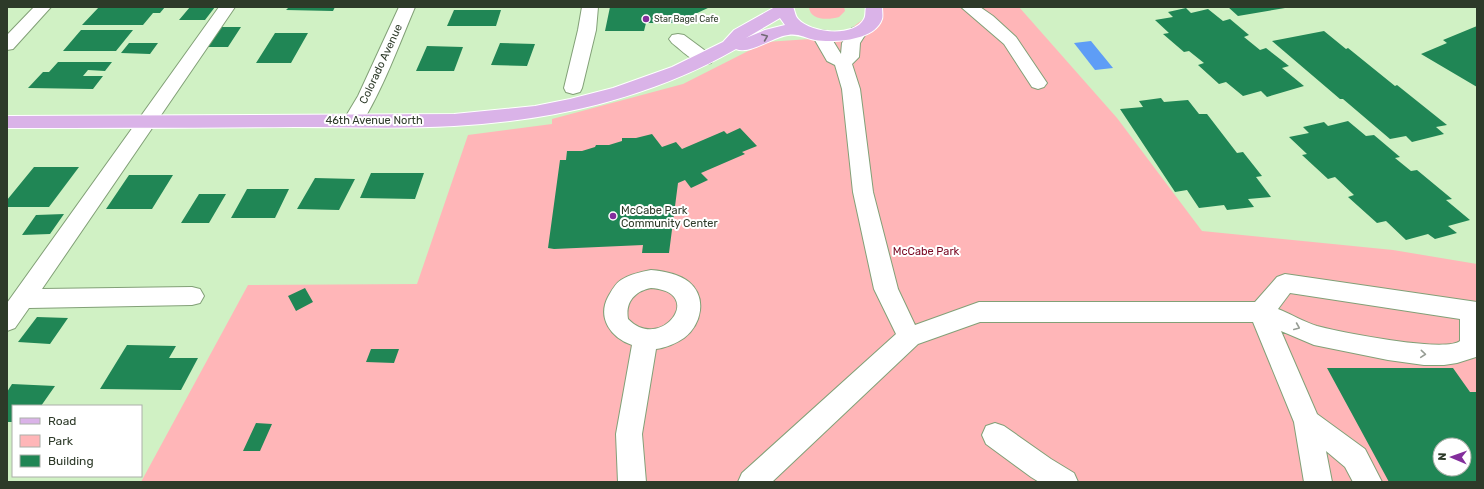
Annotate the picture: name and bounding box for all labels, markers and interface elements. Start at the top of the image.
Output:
marker: Star Bagel Cafe [641,14,651,24]
place label: Star Bagel Cafe [654,14,719,24]
street label: Colorado Avenue [357,22,405,106]
one-way arrow [762,33,769,41]
street label: 46th Avenue North [325,114,423,127]
place label: McCabe Park Community Center [621,204,718,230]
marker: McCabe Park Community Center [608,211,618,221]
park label: McCabe Park [893,245,960,258]
one-way arrow [1293,323,1300,331]
one-way arrow [1420,350,1426,359]
legend [12,405,142,477]
text: Road [48,414,76,428]
text: Park [48,434,74,448]
north arrow [1432,437,1472,477]
text: N [1436,452,1449,461]
text: Building [48,454,94,468]

